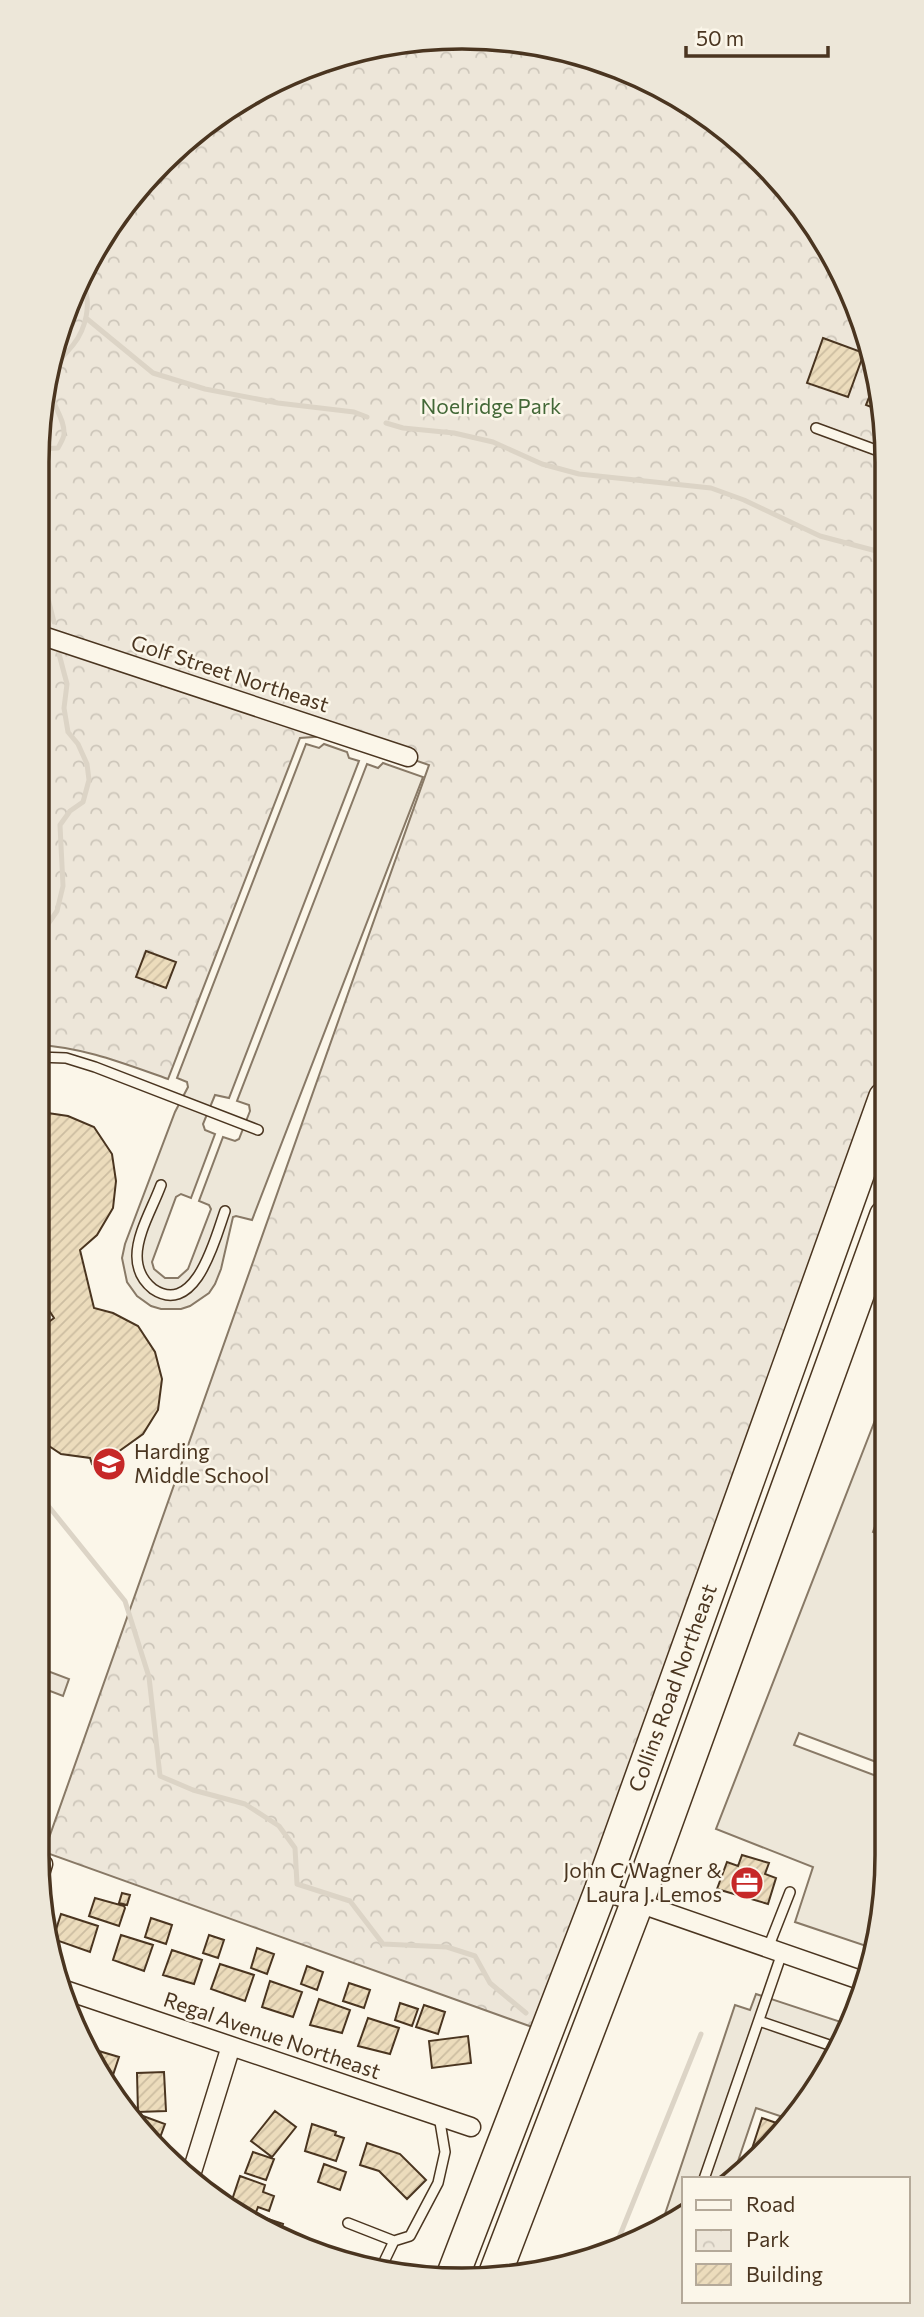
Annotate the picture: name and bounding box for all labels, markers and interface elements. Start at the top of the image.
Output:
scale bar [686,14,828,58]
text: 50 m [696,25,744,50]
park label: Noelridge Park [421,393,561,418]
street label: Golf Street Northeast [128,629,333,716]
place label: Harding Middle School [134,1438,269,1487]
school or university icon: Harding Middle School [90,1445,128,1483]
street label: Collins Road Northeast [622,1580,721,1795]
place label: John C Wagner & Laura J. Lemos [563,1857,723,1906]
office icon: John C Wagner & Laura J. Lemos [728,1864,766,1902]
street label: Regal Avenue Northeast [161,1986,384,2083]
legend [682,2177,910,2303]
text: Road [746,2191,795,2216]
text: Park [746,2226,790,2251]
text: Building [746,2261,823,2286]

